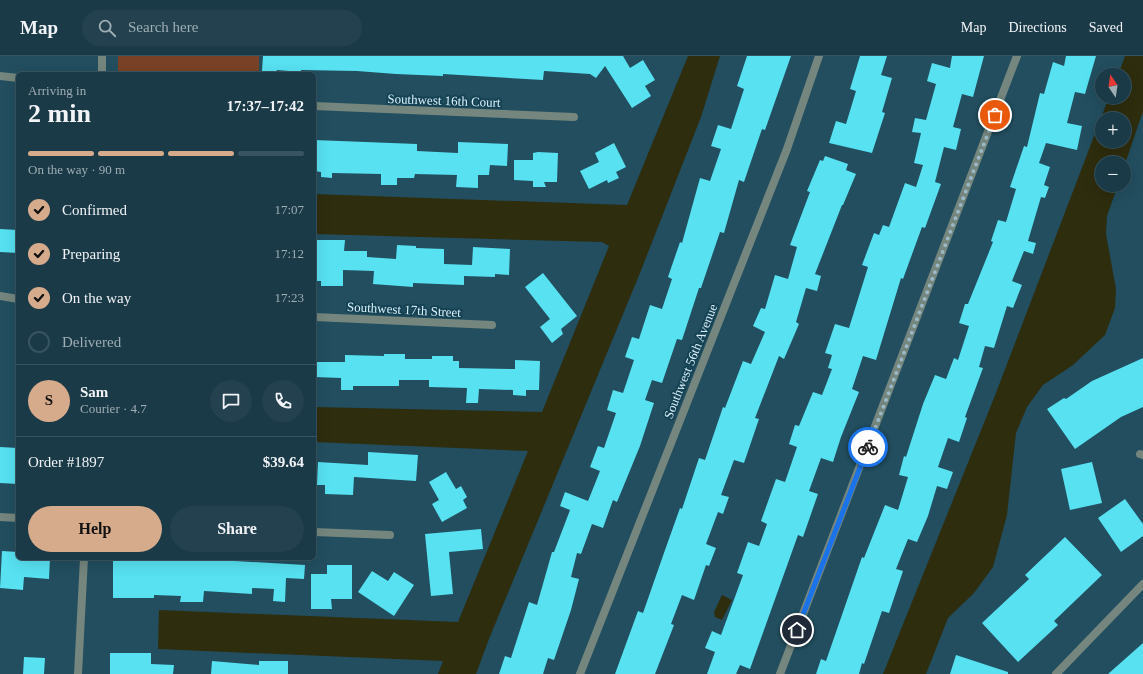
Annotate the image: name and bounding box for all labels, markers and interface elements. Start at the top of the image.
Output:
search box [82,10,362,46]
text: Map [20,17,58,38]
icon: search [96,17,118,39]
text: Search here [128,19,198,35]
text: Map [961,20,986,35]
text: Directions [1008,20,1067,35]
text: Saved [1089,20,1123,35]
north arrow [1095,68,1131,104]
map controls [1095,68,1131,192]
text: Arriving in [28,83,86,98]
street label: Southwest 16th Court [387,91,501,110]
text: 17:37–17:42 [227,98,304,114]
pin [978,98,1012,132]
text: 2 min [28,99,91,128]
icon: bag [984,104,1006,126]
button: + [1095,112,1131,148]
button: − [1095,156,1131,192]
text: On the way · 90 m [28,162,125,177]
icon: check [28,199,50,221]
text: Confirmed [62,202,127,218]
text: 17:07 [274,202,304,217]
icon: check [28,243,50,265]
text: Preparing [62,246,120,262]
text: 17:12 [274,246,304,261]
icon: check [28,287,50,309]
text: On the way [62,290,131,306]
text: 17:23 [274,290,304,305]
street label: Southwest 17th Street [347,299,462,320]
street label: Southwest 56th Avenue [661,301,720,421]
text: Delivered [62,334,121,350]
button: chat [210,380,252,422]
button: phone [262,380,304,422]
text: Sam [80,384,108,400]
text: S [45,392,53,408]
text: Courier · 4.7 [80,401,147,416]
courier [848,427,888,467]
icon: bike [857,436,879,458]
text: Order #1897 [28,454,104,470]
text: $39.64 [263,454,304,470]
button: Help [28,506,162,552]
button: Share [170,506,304,552]
pin [780,613,814,647]
icon: home [786,619,808,641]

